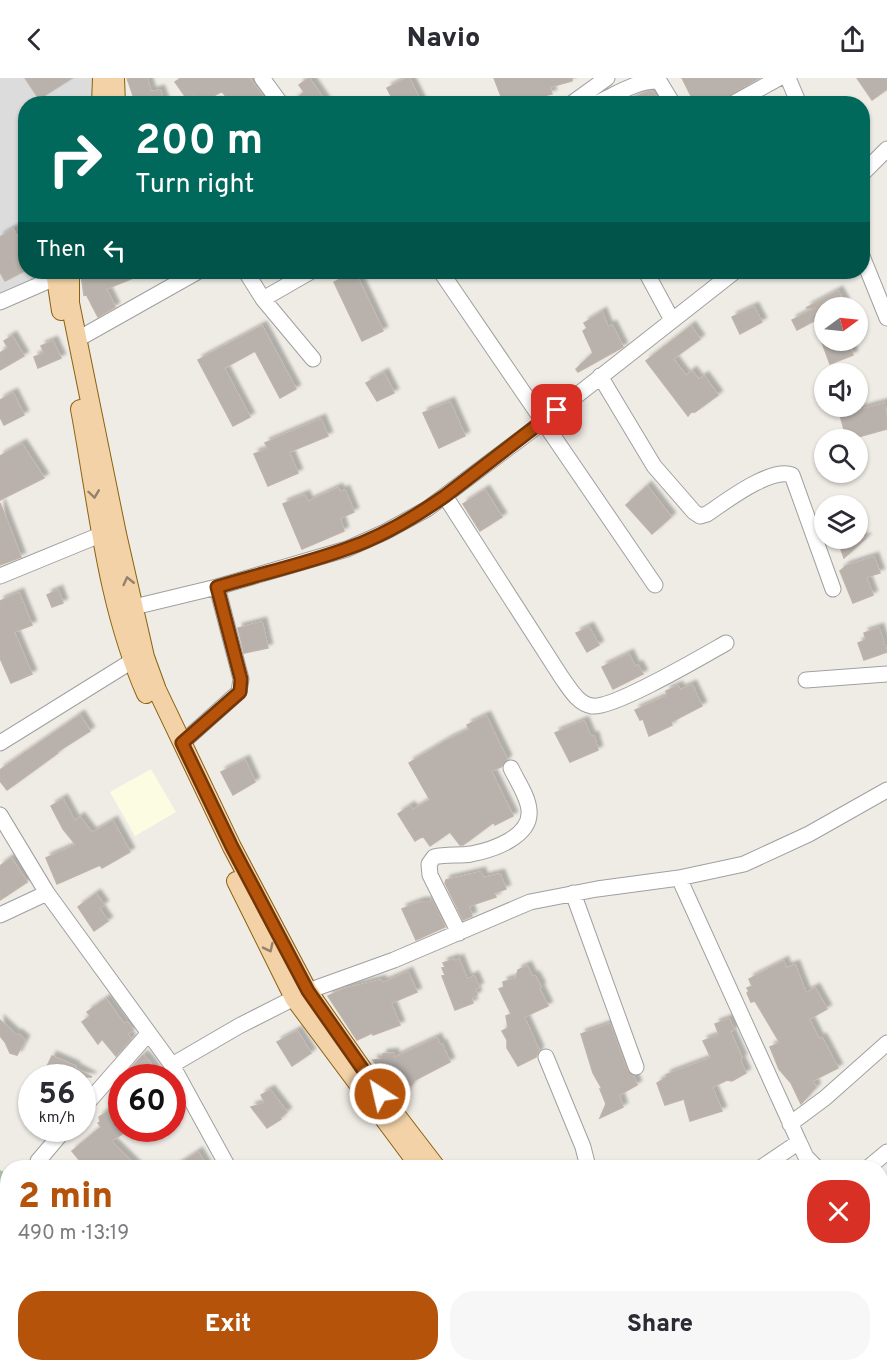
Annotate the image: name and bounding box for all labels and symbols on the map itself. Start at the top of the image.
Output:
north arrow [814,297,868,351]
pin [531,384,582,435]
one-way arrow [88,490,100,499]
one-way arrow [122,576,135,586]
one-way arrow [262,941,274,952]
position arrow [348,1062,412,1126]
speed limit sign: 60 [108,1064,186,1142]

